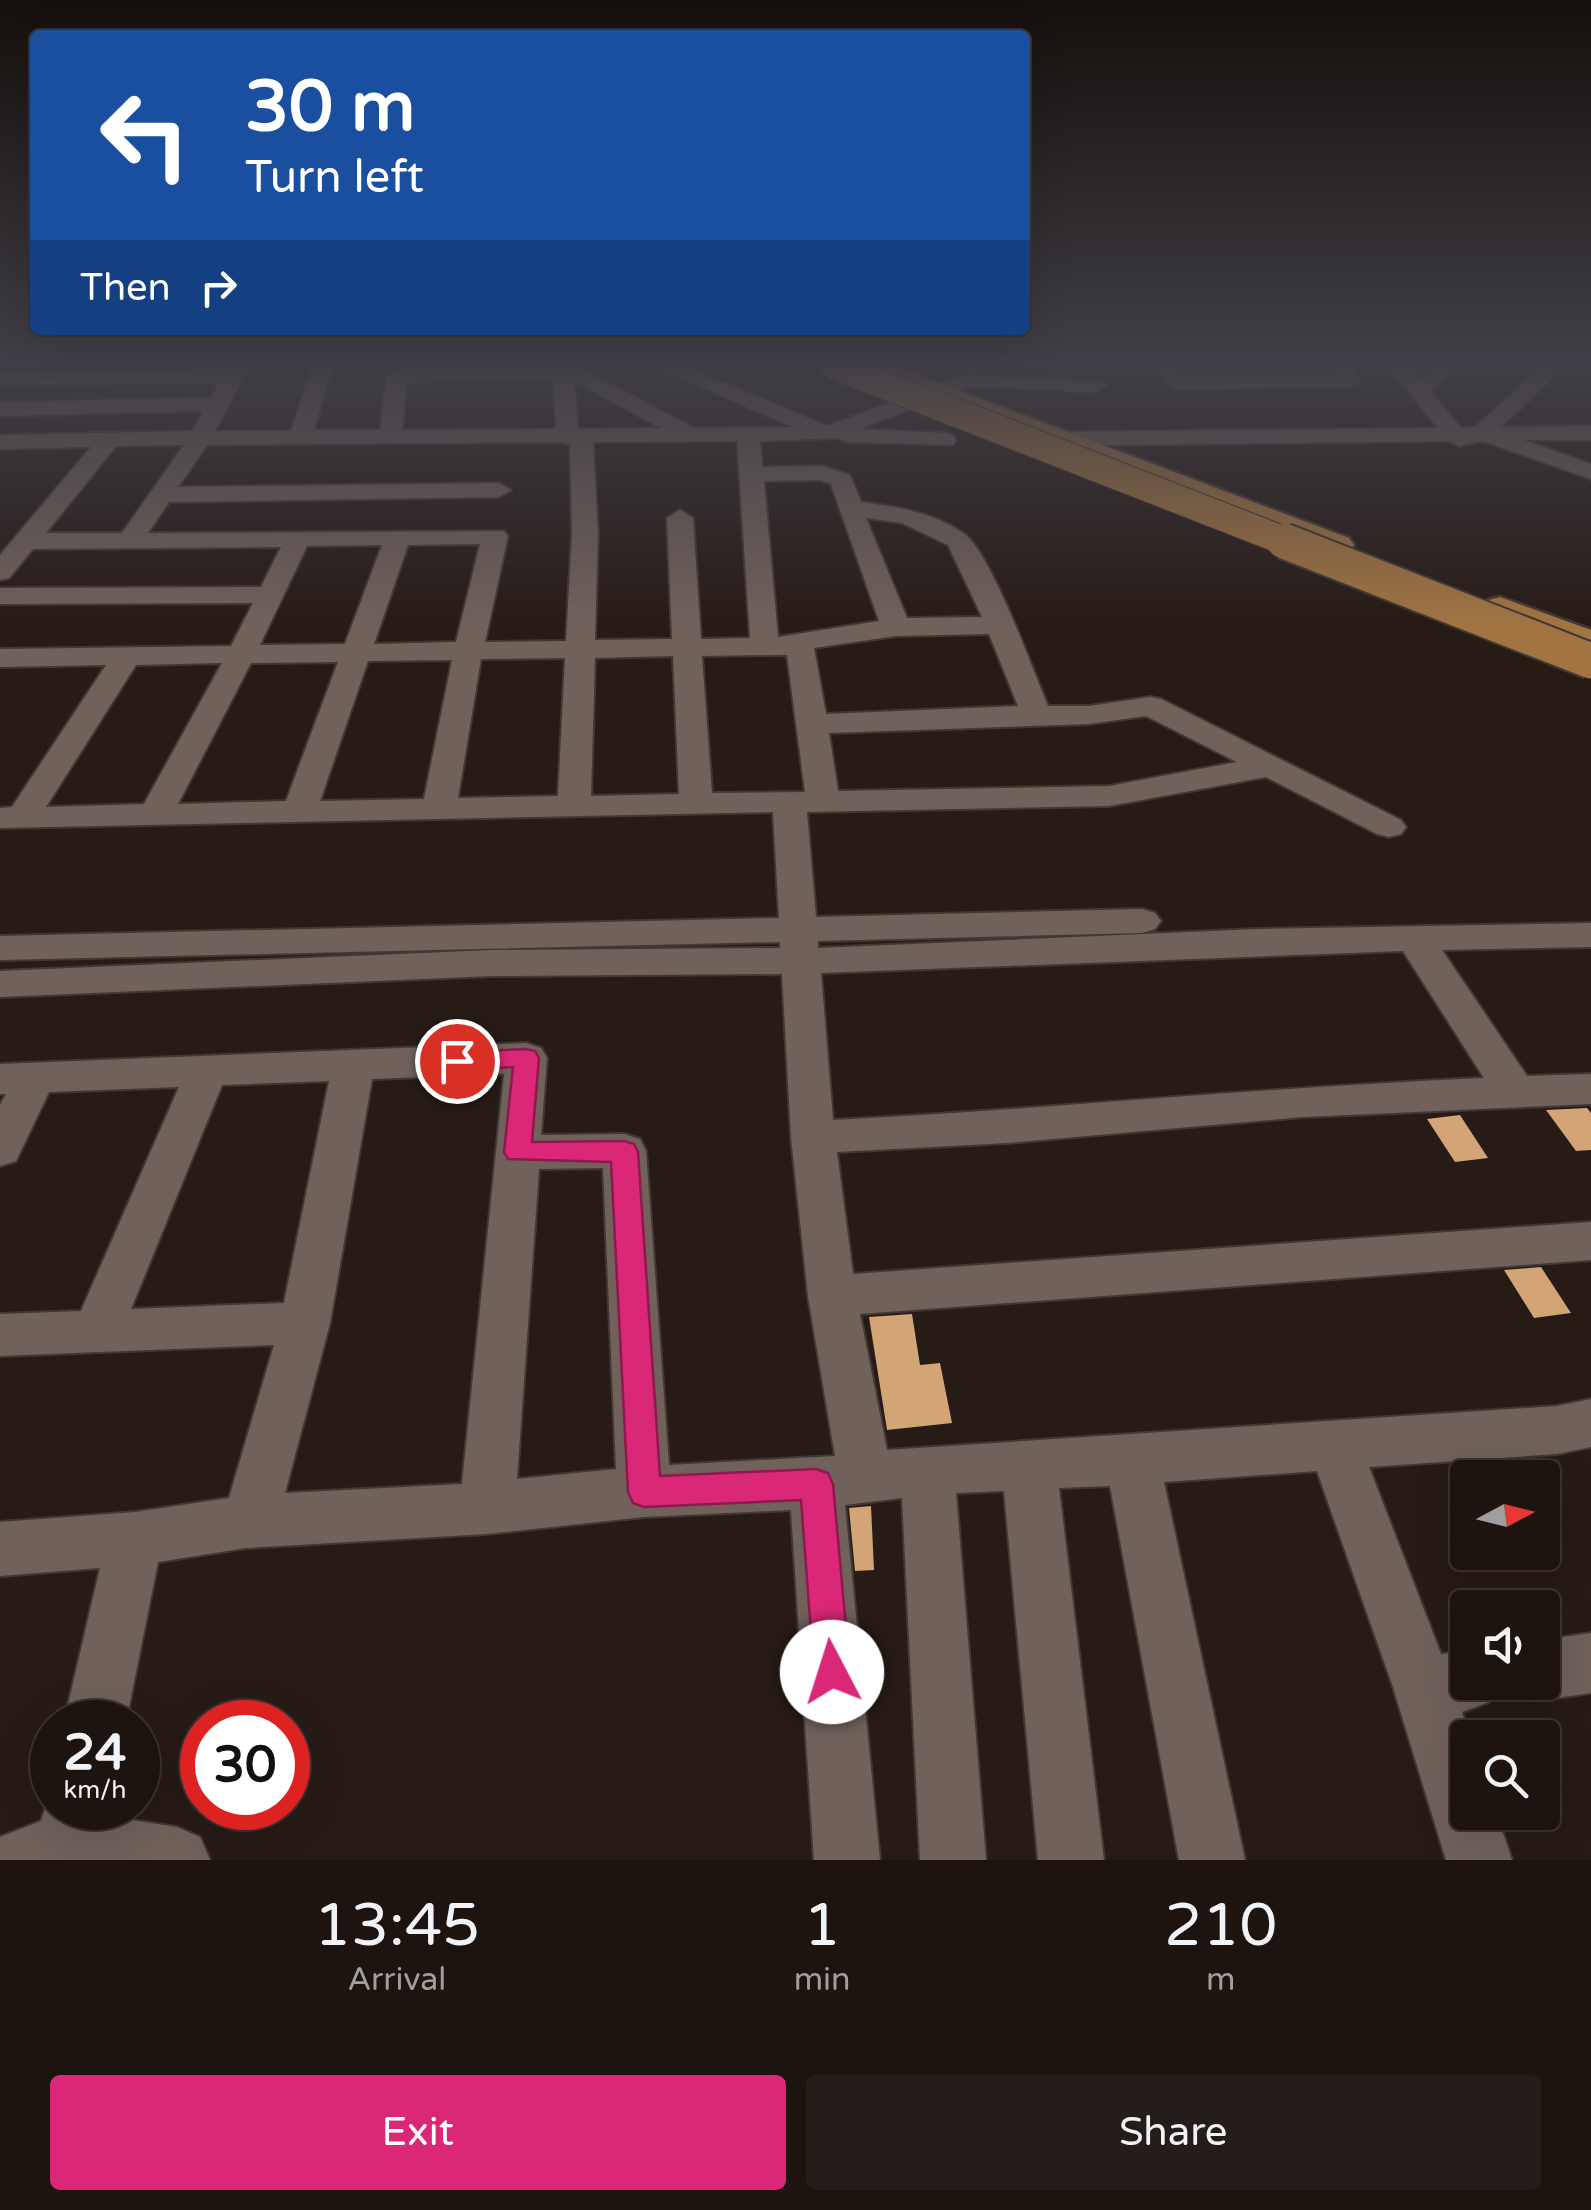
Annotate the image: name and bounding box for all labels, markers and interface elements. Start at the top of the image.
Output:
text: 30 m [245,66,415,150]
icon: left [80,70,210,200]
text: Turn left [245,151,424,205]
icon: right [191,260,246,315]
text: Then [80,265,171,311]
pin [415,1019,500,1104]
icon: arrive [430,1034,485,1089]
north arrow [1450,1460,1560,1570]
map controls [1450,1460,1560,1830]
button: sound [1450,1590,1560,1700]
position arrow [780,1620,884,1724]
speed limit sign: 30 [180,1700,310,1830]
button: search [1450,1720,1560,1830]
text: 24 [64,1723,126,1783]
text: km/h [64,1775,126,1805]
text: 13:45 [314,1890,480,1962]
text: 1 [803,1890,841,1962]
text: 210 [1164,1890,1277,1962]
text: Arrival [347,1961,446,1999]
text: min [794,1961,851,1999]
text: m [1206,1961,1235,1999]
button: Exit [50,2075,786,2190]
button: Share [806,2075,1541,2190]

